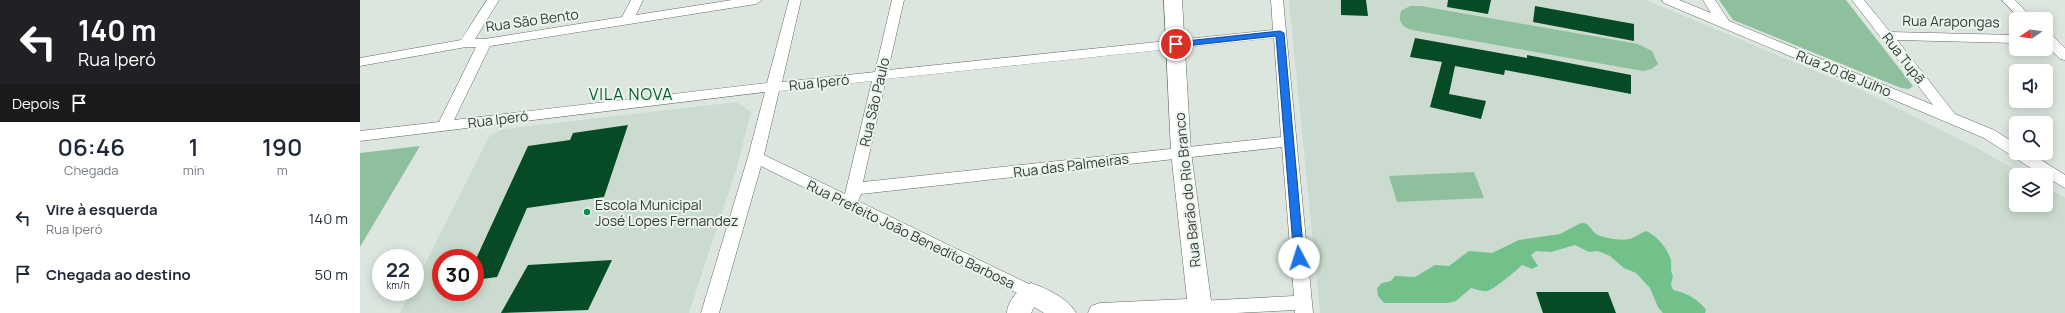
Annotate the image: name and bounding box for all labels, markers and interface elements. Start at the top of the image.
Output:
street label: Rua São Bento [484,4,580,36]
text: 140 m [78,11,157,49]
street label: Rua Arapongas [1902,11,2000,31]
north arrow [2009,12,2053,56]
map controls [2009,12,2053,212]
icon: left [12,16,64,68]
pin [1159,27,1193,61]
street label: Rua Tupã [1878,29,1930,87]
icon: arrive [1165,33,1187,55]
street label: Rua 20 de Julho [1794,45,1894,101]
text: Rua Iperó [78,47,156,71]
street label: Rua São Paulo [855,56,893,148]
button: sound [2009,64,2053,108]
street label: Rua Iperó [788,69,850,95]
district label: VILA NOVA [589,83,673,105]
icon: arrive [68,92,90,114]
text: Depois [12,93,60,114]
street label: Rua Iperó [467,106,529,132]
street label: Rua Barão do Rio Branco [1169,112,1205,268]
button: search [2009,116,2053,160]
text: 06:46 [58,130,125,163]
text: 1 [188,130,199,163]
text: 190 [262,130,302,163]
street label: Rua das Palmeiras [1012,148,1130,182]
text: Chegada [64,161,119,179]
text: min [183,161,204,179]
text: m [277,161,288,179]
button: layers [2009,168,2053,212]
street label: Rua Prefeito João Benedito Barbosa [804,175,1018,293]
place label: Escola Municipal José Lopes Fernandez [595,195,738,230]
text: Vire à esquerda [46,199,158,220]
icon: left [12,207,34,229]
marker: Escola Municipal José Lopes Fernandez [582,207,592,217]
text: 140 m [308,208,348,229]
text: Rua Iperó [46,220,102,238]
position arrow [1278,237,1320,279]
speed limit sign: 30 [432,249,484,301]
text: 22 [386,256,410,283]
icon: arrive [12,263,34,285]
text: Chegada ao destino [46,264,191,285]
text: 50 m [314,264,348,285]
text: km/h [386,278,410,292]

